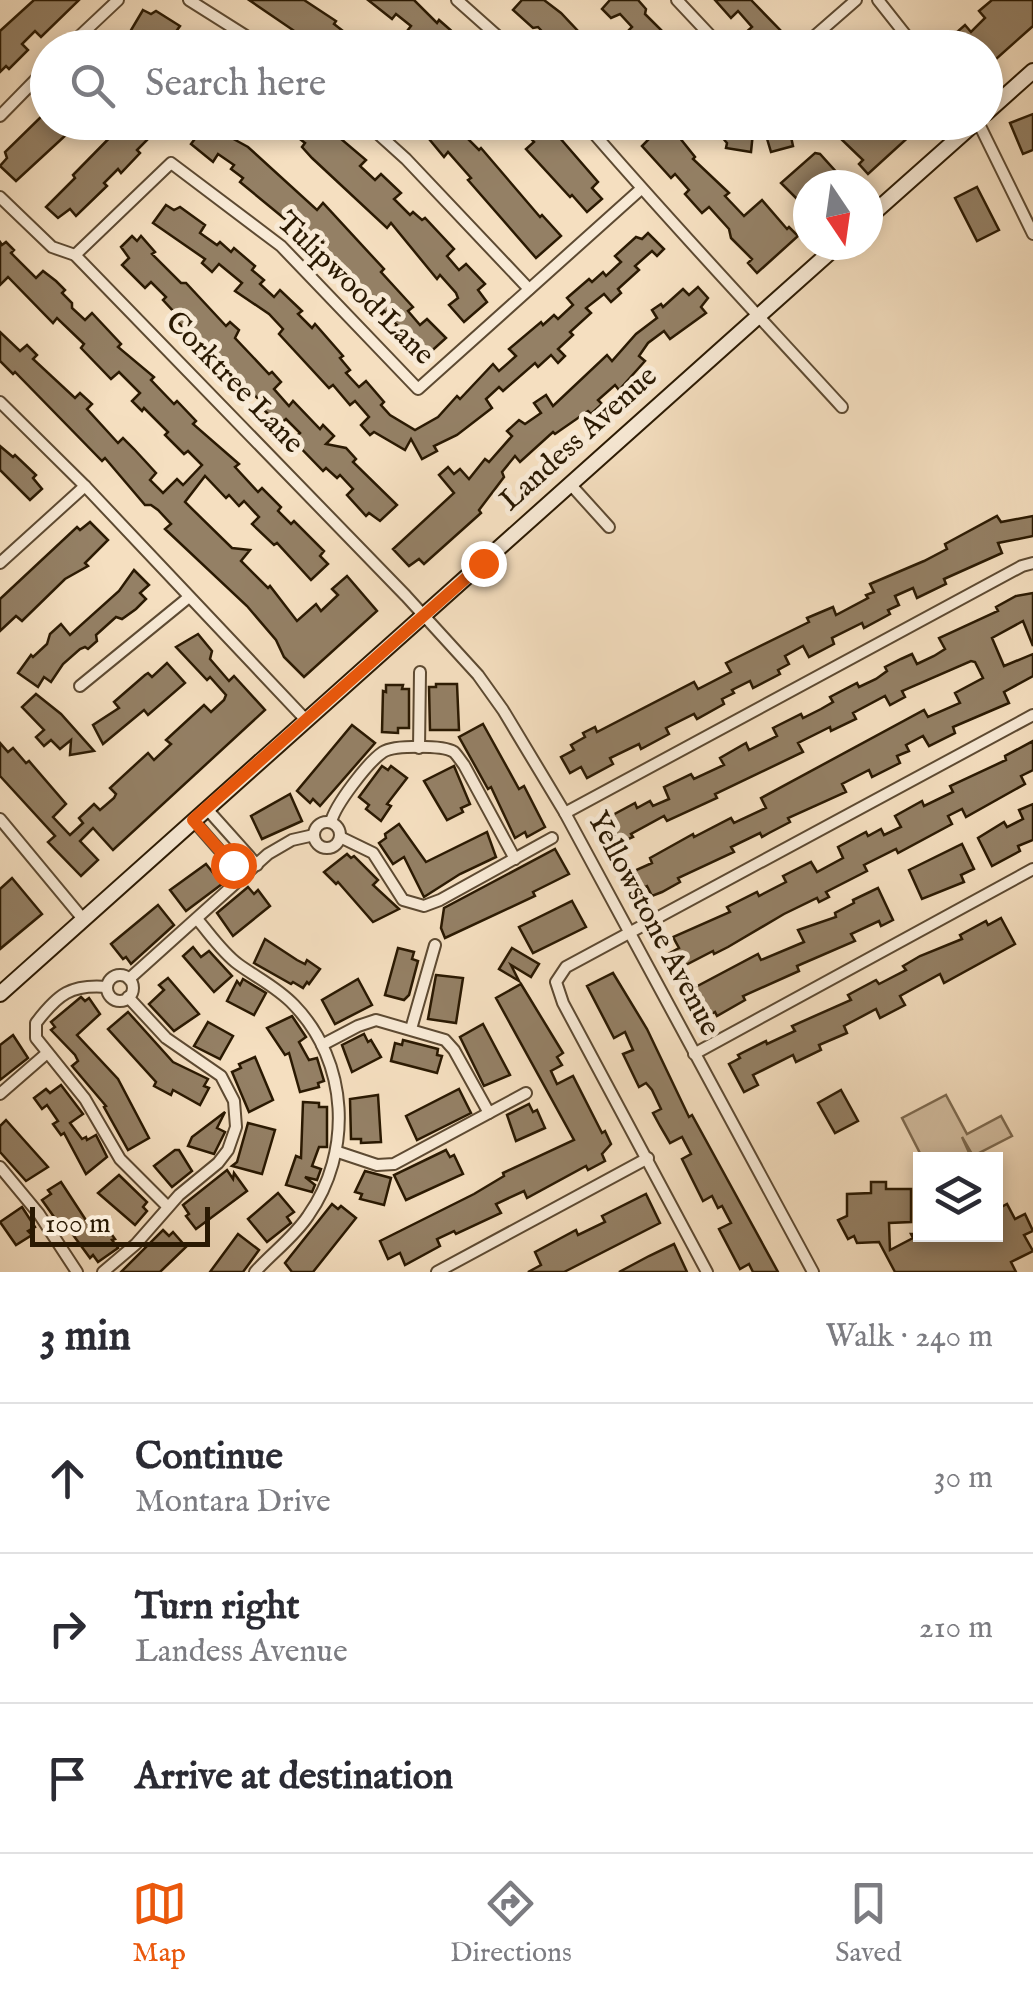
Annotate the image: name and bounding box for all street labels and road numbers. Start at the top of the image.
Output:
street label: Tulipwood Lane [268,204,442,374]
street label: Corktree Lane [156,304,312,462]
street label: Landess Avenue [492,358,666,520]
street label: Yellowstone Avenue [578,805,728,1043]

